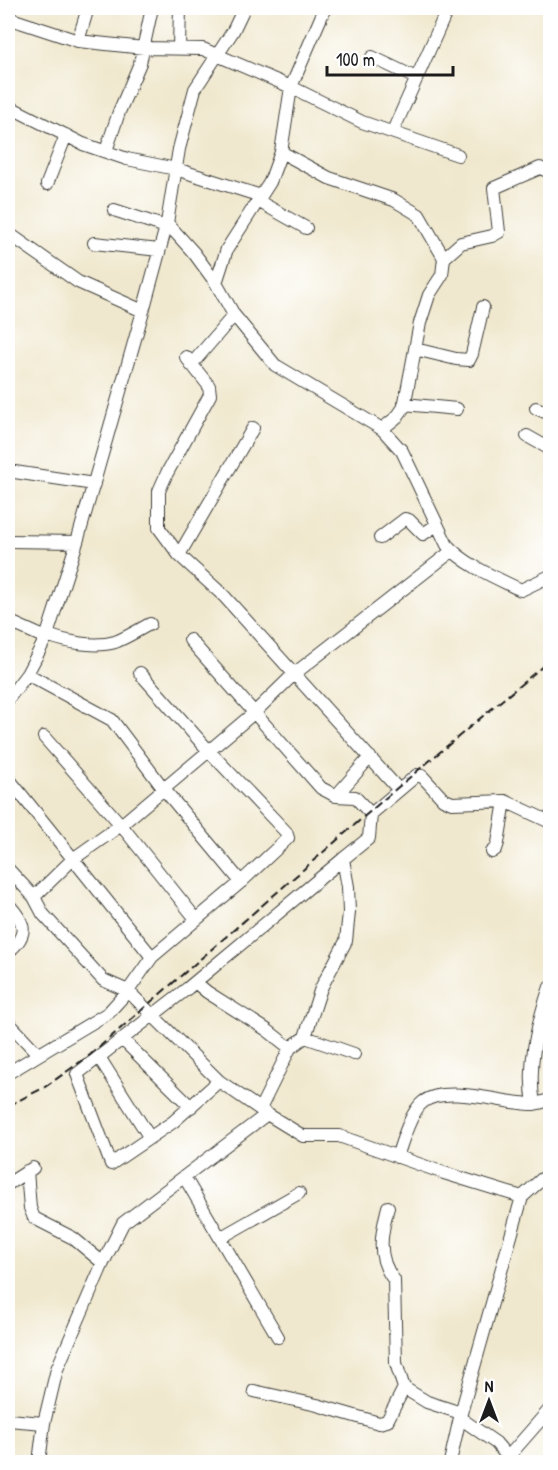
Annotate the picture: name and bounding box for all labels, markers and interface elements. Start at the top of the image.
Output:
scale bar [327,39,453,77]
text: 100 m [336,47,375,72]
north arrow [459,1371,519,1431]
text: N [485,1375,494,1397]

